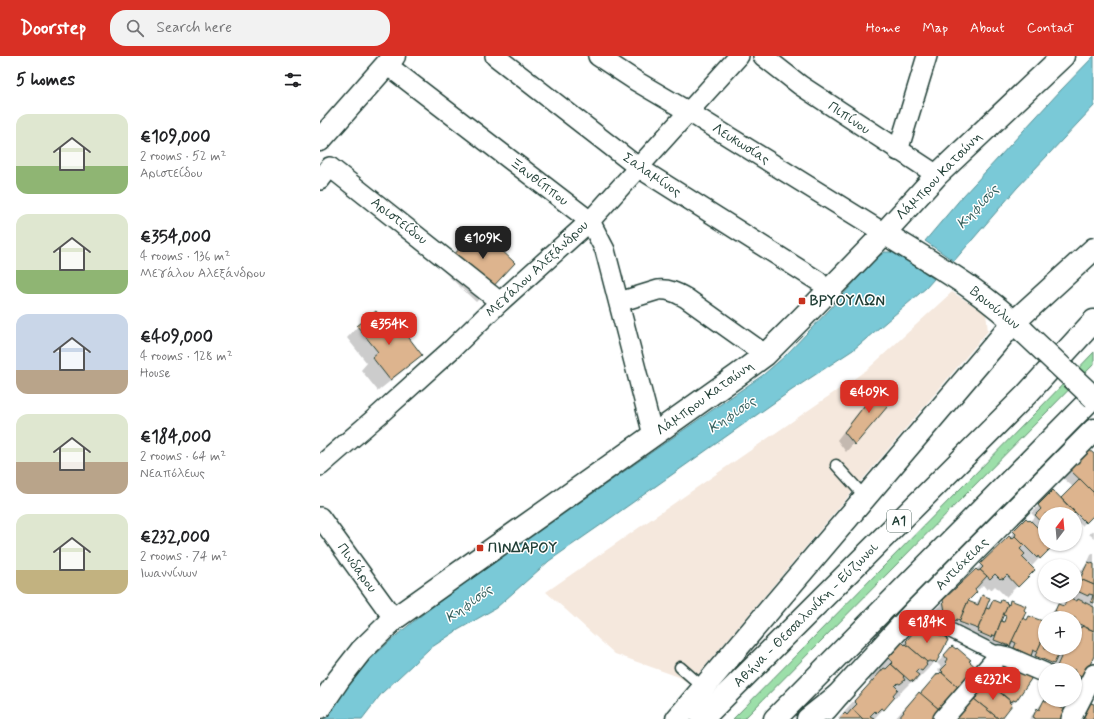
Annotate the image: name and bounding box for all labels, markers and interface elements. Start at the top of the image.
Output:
search box [110,10,390,46]
text: Doorstep [20,16,86,41]
icon: search [124,17,146,39]
text: Search here [156,18,232,38]
text: Home [866,19,900,37]
text: Map [922,19,948,37]
text: About [970,19,1005,37]
text: Contact [1027,19,1074,37]
text: 5 homes [16,69,75,91]
icon: filters [282,69,304,91]
street label: Πιπίνου [824,97,874,139]
street label: Λευκωσίας [709,119,773,169]
text: €109,000 [140,126,211,148]
street label: Λάμπρου Κατσώνη [892,128,986,224]
icon: home [48,130,96,178]
text: 2 rooms · 52 m² [140,148,226,165]
street label: Σαλαμίνος [619,149,685,201]
street label: Ξανθίππου [506,154,572,210]
text: Αριστείδου [140,165,202,182]
water label: Κηφισός [952,179,1005,234]
street label: Αριστείδου [367,193,431,249]
street label: Μεγάλου Αλεξάνδρου [482,217,592,321]
text: €354,000 [140,226,211,248]
pin: €109K [455,226,511,260]
icon: home [48,230,96,278]
text: €109K [464,230,502,247]
text: 4 rooms · 136 m² [140,248,230,265]
text: Μεγάλου Αλεξάνδρου [140,265,265,282]
street label: Βρυούλων [966,282,1024,334]
place label: ΒΡΥΟΥΛΩΝ [810,292,885,310]
marker: ΒΡΥΟΥΛΩΝ [797,296,807,306]
pin: €354K [361,312,417,346]
text: €354K [370,316,408,333]
text: €409,000 [140,326,213,348]
icon: home [48,330,96,378]
text: 4 rooms · 128 m² [140,348,232,365]
street label: Λάμπρου Κατσώνη [653,357,757,439]
text: House [140,365,171,382]
pin: €409K [841,380,897,414]
text: €409K [849,384,889,401]
water label: Κηφισός [704,391,761,438]
text: €184,000 [140,426,211,448]
icon: home [48,430,96,478]
text: 2 rooms · 64 m² [140,448,226,465]
text: Νεαπόλεως [140,465,205,482]
north arrow [1038,507,1082,551]
map controls [1038,507,1082,707]
road number: Α1 [887,510,911,532]
text: €232,000 [140,526,210,548]
icon: home [48,530,96,578]
street label: Αντιόχειας [932,534,992,594]
street label: Αθήνα - Θεσσαλονίκη - Εύζωνοι [730,538,883,691]
place label: ΠΙΝΔΑΡΟΥ [488,539,557,557]
street label: Πινδάρου [333,540,381,596]
marker: ΠΙΝΔΑΡΟΥ [475,543,485,553]
text: 2 rooms · 74 m² [140,548,227,565]
button: layers [1038,559,1082,603]
text: Ιωαννίνων [140,565,197,582]
water label: Κηφισός [441,579,498,628]
pin: €184K [899,610,955,644]
button: + [1038,611,1082,655]
text: €184K [908,614,946,631]
button: − [1038,663,1082,707]
pin: €232K [965,667,1021,701]
text: €232K [974,671,1012,688]

